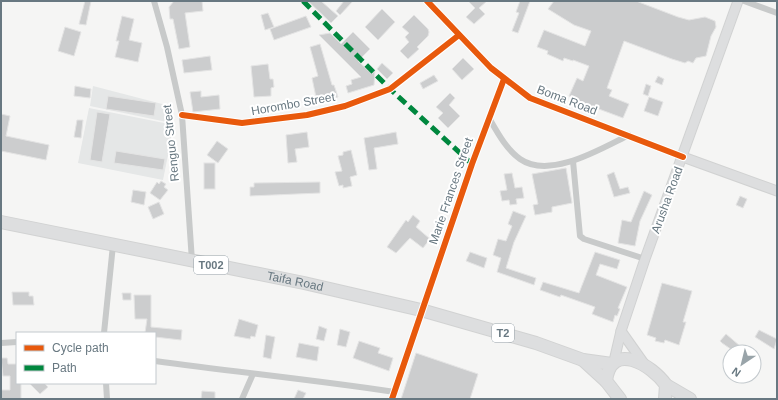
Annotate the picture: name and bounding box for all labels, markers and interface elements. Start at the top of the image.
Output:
street label: Boma Road [535,82,599,118]
street label: Horombo Street [250,90,337,118]
street label: Renguo Street [160,103,182,182]
street label: Marie Frances Street [426,135,476,246]
street label: Arusha Road [648,165,686,235]
road number: T002 [194,256,228,274]
street label: Taifa Road [266,269,325,294]
road number: T2 [492,324,514,342]
legend [16,332,156,384]
text: Cycle path [52,341,109,355]
north arrow [722,344,762,384]
text: Path [52,361,77,375]
text: N [730,365,743,379]

